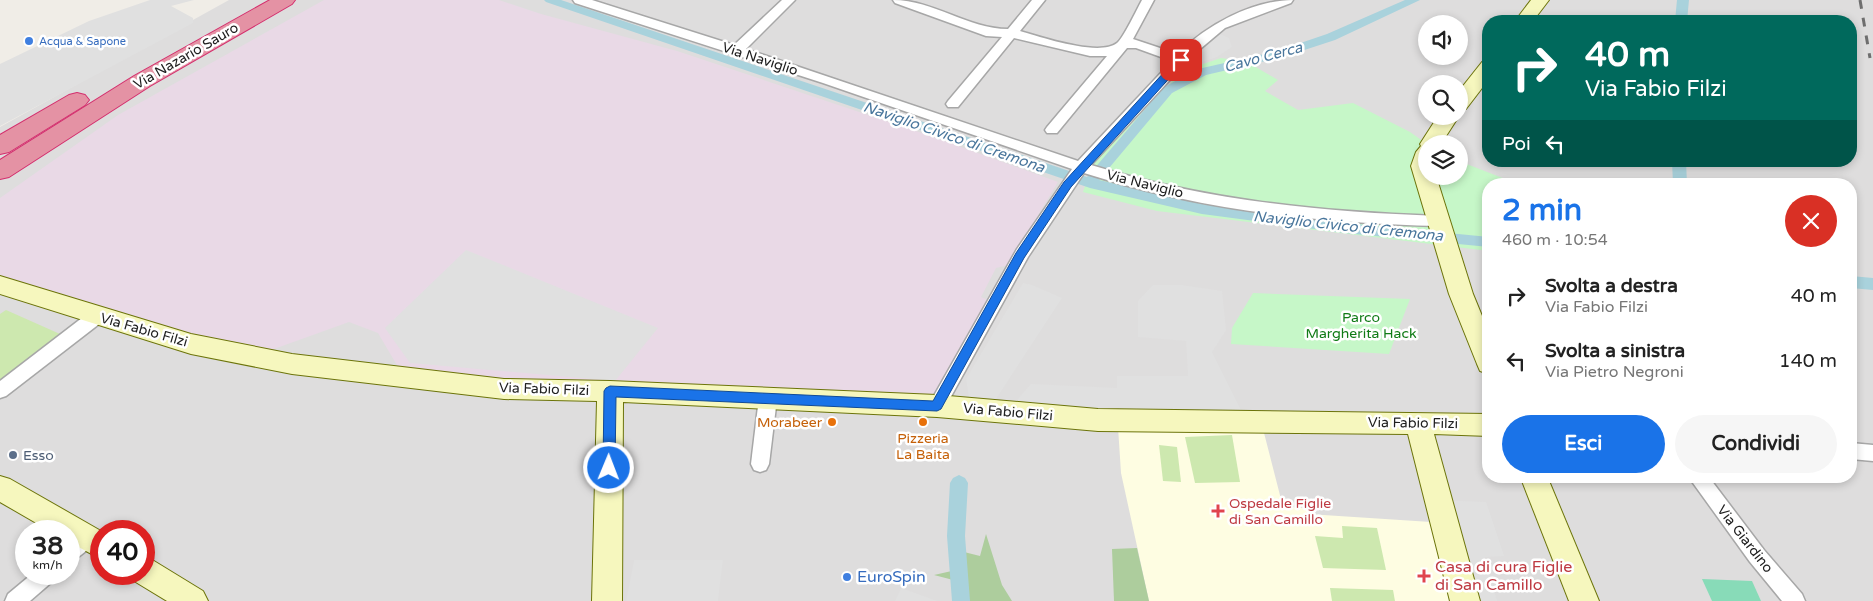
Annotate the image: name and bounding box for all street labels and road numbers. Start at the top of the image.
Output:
street label: Via Nazario Sauro [131,19,241,93]
street label: Via Naviglio [720,39,800,79]
street label: Via Naviglio [1105,166,1185,202]
street label: Via Fabio Filzi [98,309,190,351]
street label: Via Fabio Filzi [499,379,589,399]
street label: Via Fabio Filzi [962,400,1054,424]
street label: Via Fabio Filzi [1368,414,1458,432]
street label: Via Giardino [1713,502,1777,576]

